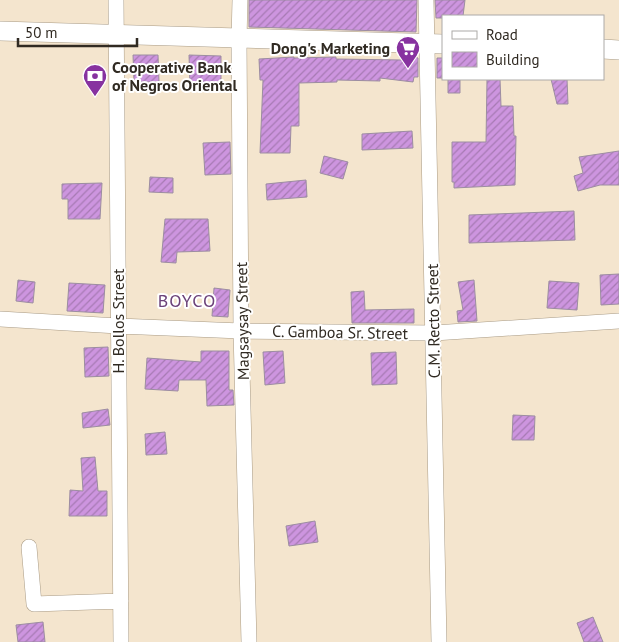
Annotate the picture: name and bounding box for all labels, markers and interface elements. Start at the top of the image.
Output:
scale bar [18,15,136,47]
legend [442,15,604,80]
text: 50 m [25,23,58,42]
text: Road [486,25,518,44]
supermarket icon: Dong's Marketing [395,35,421,69]
place label: Dong's Marketing [271,38,390,58]
text: Building [486,50,540,69]
place label: Cooperative Bank of Negros Oriental [112,57,238,95]
bank icon: Cooperative Bank of Negros Oriental [82,63,108,97]
street label: Magsaysay Street [231,261,253,380]
street label: C.M. Recto Street [422,263,444,378]
street label: H. Bollos Street [108,268,128,373]
district label: BOYCO [158,289,216,312]
street label: C. Gamboa Sr. Street [272,321,409,343]

